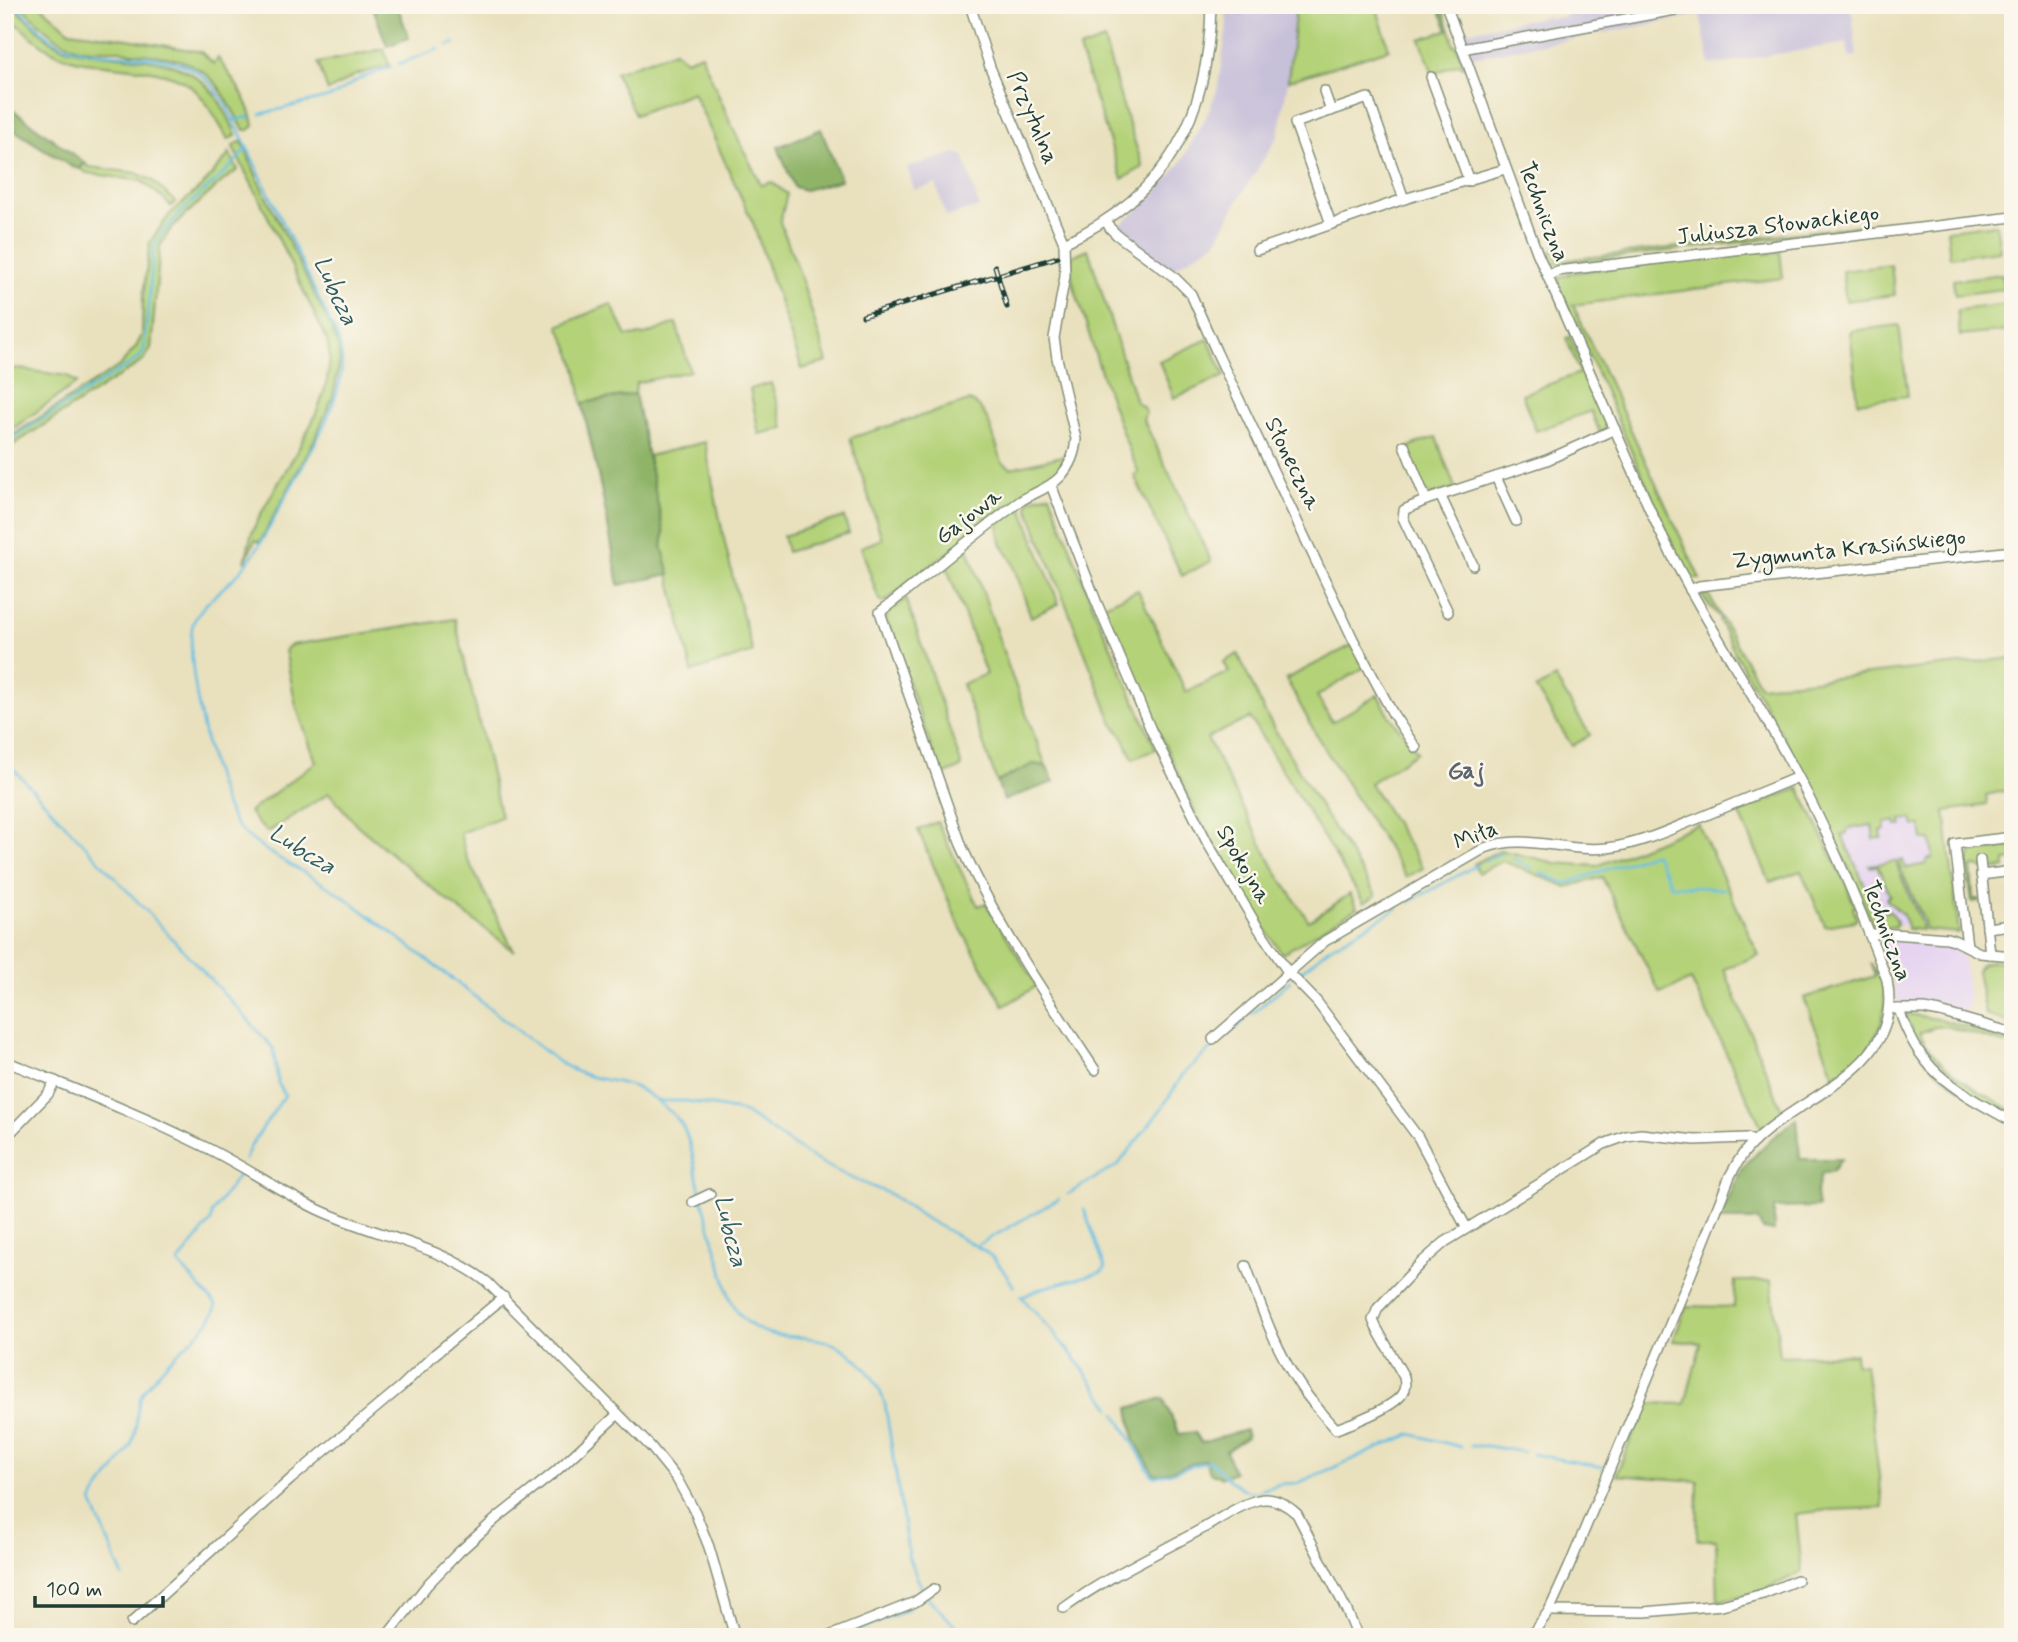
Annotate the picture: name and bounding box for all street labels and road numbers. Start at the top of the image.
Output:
street label: Przytulna [999,67,1065,169]
street label: Techniczna [1510,158,1576,266]
street label: Juliusza Słowackiego [1675,199,1881,253]
street label: Słoneczna [1257,412,1327,516]
street label: Gajowa [930,482,1008,552]
street label: Zygmunta Krasińskiego [1731,523,1968,579]
street label: Miła [1450,814,1502,858]
street label: Spokojna [1208,820,1278,910]
street label: Techniczna [1854,877,1918,985]

